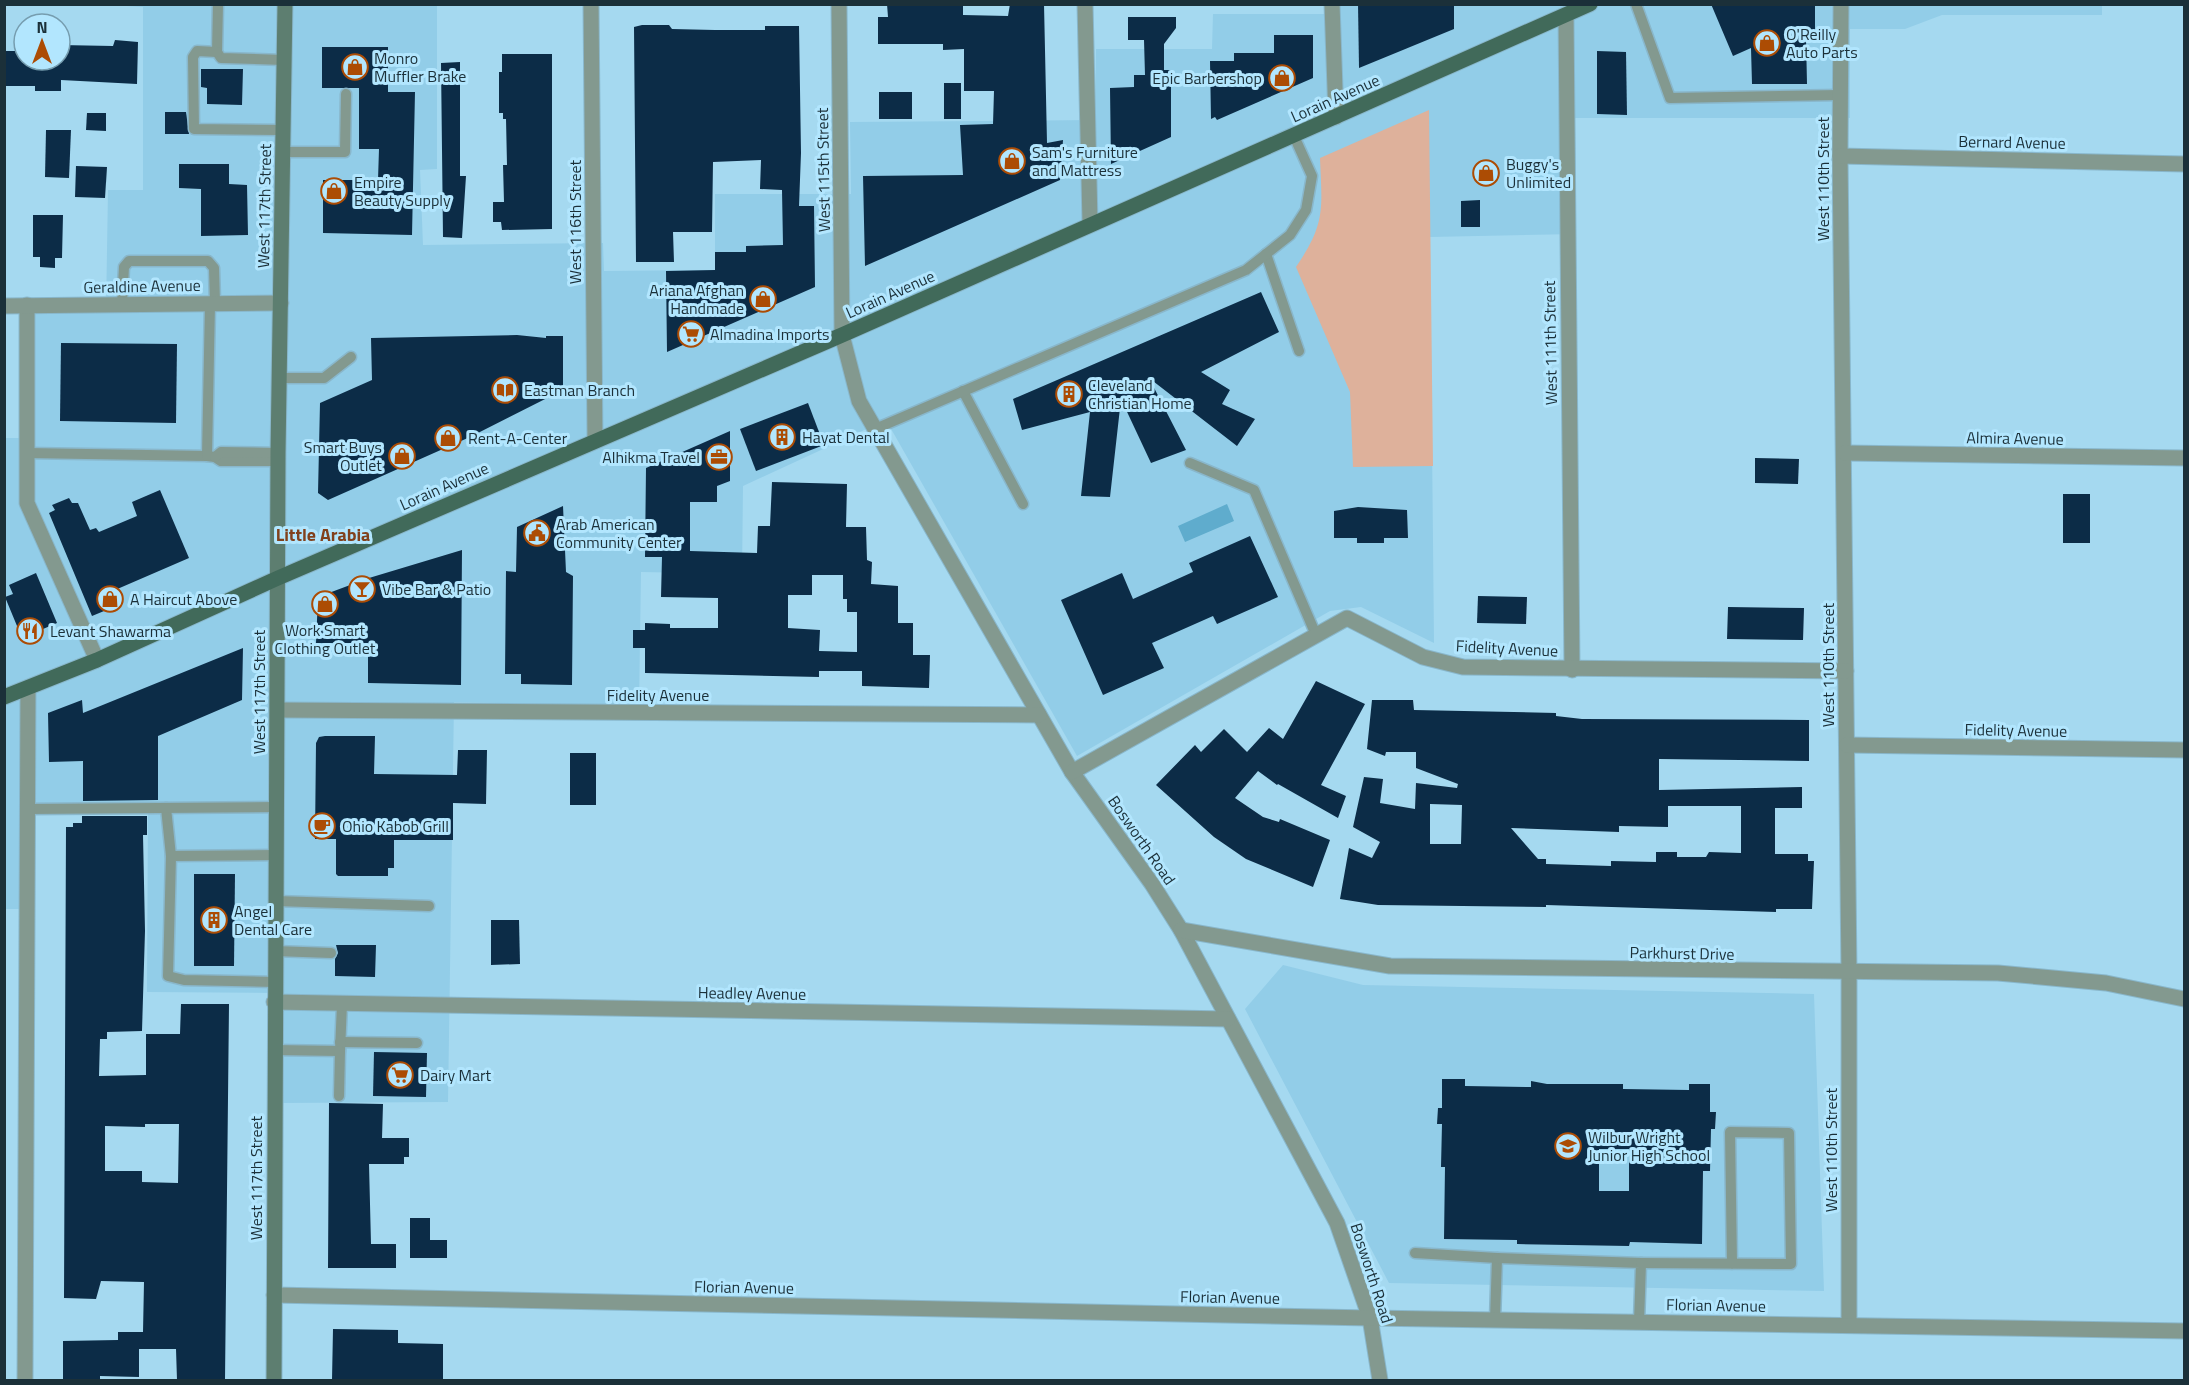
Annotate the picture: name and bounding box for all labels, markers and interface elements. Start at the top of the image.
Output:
north arrow [12,12,72,72]
text: N [36,15,48,39]
place label: O'Reilly Auto Parts [1786,22,1858,64]
shop icon: O'Reilly Auto Parts [1752,28,1782,58]
place label: Monro Muffler Brake [374,46,466,88]
shop icon: Monro Muffler Brake [340,52,370,82]
shop icon: Epic Barbershop [1267,63,1297,93]
place label: Epic Barbershop [1152,66,1262,90]
street label: Lorain Avenue [1287,68,1383,128]
street label: West 115th Street [810,107,836,232]
street label: West 110th Street [1811,116,1835,241]
street label: Bernard Avenue [1958,129,2066,155]
place label: Sam's Furniture and Mattress [1032,140,1138,182]
street label: West 117th Street [251,143,277,268]
shop icon: Sam's Furniture and Mattress [997,146,1027,176]
place label: Buggy's Unlimited [1506,152,1571,194]
shop icon: Buggy's Unlimited [1471,158,1501,188]
street label: West 116th Street [563,159,587,284]
place label: Empire Beauty Supply [354,170,451,212]
shop icon: Empire Beauty Supply [319,176,349,206]
street label: Lorain Avenue [842,264,938,324]
street label: Geraldine Avenue [83,273,201,299]
place label: Ariana Afghan Handmade [649,278,744,320]
street label: West 111th Street [1537,280,1563,405]
shop icon: Ariana Afghan Handmade [748,284,778,314]
supermarket icon: Almadina Imports [676,319,706,349]
place label: Almadina Imports [710,322,830,346]
place label: Cleveland Christian Home [1088,373,1192,415]
library icon: Eastman Branch [490,375,520,405]
place label: Eastman Branch [524,378,635,402]
building icon: Cleveland Christian Home [1054,379,1084,409]
building icon: Hayat Dental [767,422,797,452]
shop icon: Rent-A-Center [433,423,463,453]
place label: Hayat Dental [802,425,890,449]
street label: Almira Avenue [1966,425,2064,451]
place label: Rent-A-Center [468,426,568,450]
place label: Smart Buys Outlet [304,435,382,477]
shop icon: Smart Buys Outlet [387,441,417,471]
office icon: Alhikma Travel [704,442,734,472]
place label: Alhikma Travel [602,445,700,469]
street label: Lorain Avenue [396,456,492,516]
place label: Arab American Community Center [556,512,682,554]
public building icon: Arab American Community Center [522,518,552,548]
district label: Little Arabia [276,521,370,548]
bar icon: Vibe Bar & Patio [347,574,377,604]
place label: Vibe Bar & Patio [382,577,491,601]
shop icon: A Haircut Above [95,584,125,614]
place label: A Haircut Above [130,587,237,611]
shop icon: Work Smart Clothing Outlet [310,589,340,619]
street label: West 110th Street [1816,602,1840,727]
restaurant icon: Levant Shawarma [15,616,45,646]
place label: Work Smart Clothing Outlet [275,618,376,660]
place label: Levant Shawarma [50,619,171,643]
street label: West 117th Street [247,629,271,754]
street label: Fidelity Avenue [1455,633,1559,663]
street label: Fidelity Avenue [607,683,709,707]
street label: Fidelity Avenue [1965,717,2067,743]
street label: Bosworth Road [1102,790,1182,890]
cafe icon: Ohio Kabob Grill [307,811,337,841]
place label: Ohio Kabob Grill [342,814,449,838]
place label: Angel Dental Care [234,899,312,941]
building icon: Angel Dental Care [199,905,229,935]
street label: Parkhurst Drive [1629,940,1735,966]
street label: Headley Avenue [698,980,806,1006]
supermarket icon: Dairy Mart [385,1060,415,1090]
place label: Dairy Mart [420,1063,492,1087]
street label: West 110th Street [1819,1087,1843,1212]
street label: West 117th Street [244,1115,268,1240]
place label: Wilbur Wright Junior High School [1588,1125,1710,1167]
school or university icon: Wilbur Wright Junior High School [1553,1131,1583,1161]
street label: Bosworth Road [1344,1220,1400,1326]
street label: Florian Avenue [694,1274,794,1300]
street label: Florian Avenue [1180,1284,1280,1310]
street label: Florian Avenue [1666,1292,1766,1318]

